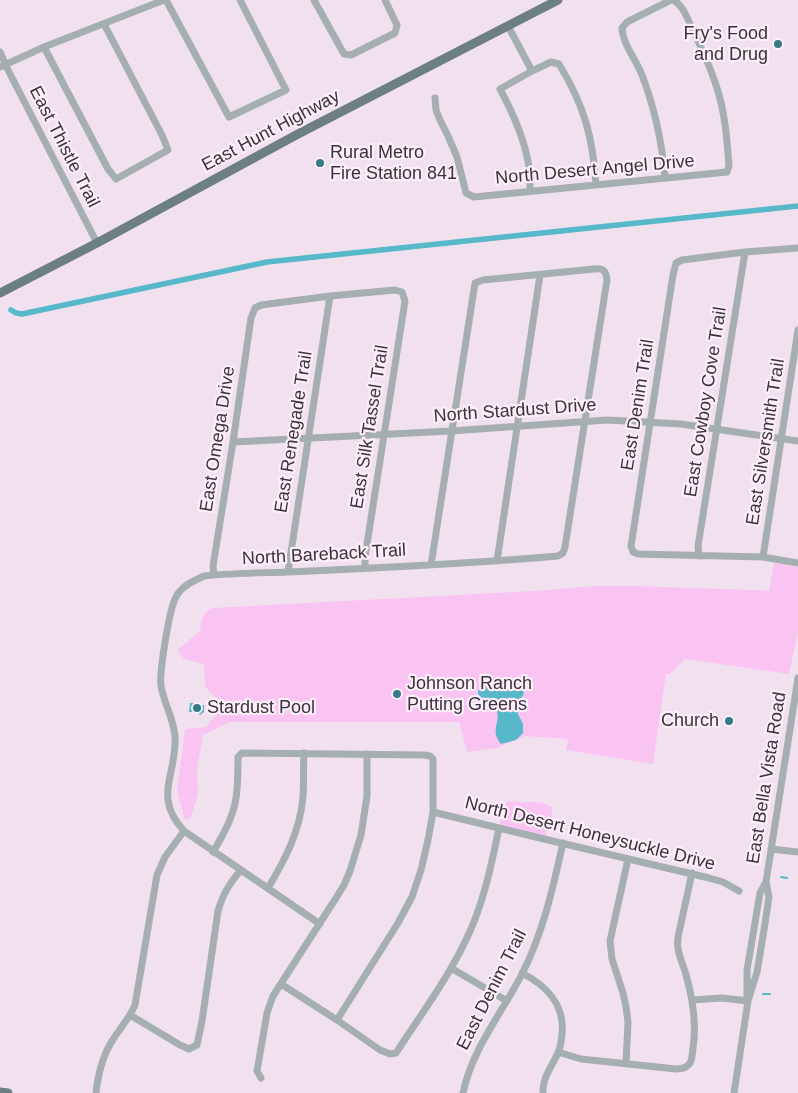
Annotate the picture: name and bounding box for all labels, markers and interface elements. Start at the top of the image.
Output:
place label: Fry's Food and Drug [684,23,768,66]
marker: Fry's Food and Drug [772,38,784,50]
street label: East Thistle Trail [24,83,104,211]
street label: East Hunt Highway [198,86,344,176]
place label: Rural Metro Fire Station 841 [330,142,457,184]
street label: North Desert Angel Drive [494,151,696,189]
marker: Rural Metro Fire Station 841 [314,157,326,169]
street label: East Cowboy Cove Trail [680,305,732,499]
street label: East Denim Trail [617,338,659,472]
street label: East Silk Tassel Trail [346,344,394,510]
street label: East Renegade Trail [271,350,317,514]
street label: East Silversmith Trail [742,357,790,527]
street label: East Omega Drive [196,365,240,513]
street label: North Stardust Drive [433,395,597,427]
street label: North Bareback Trail [241,540,407,570]
place label: Johnson Ranch Putting Greens [407,673,532,716]
marker: Johnson Ranch Putting Greens [391,688,403,700]
street label: East Bella Vista Road [743,690,791,866]
place label: Stardust Pool [207,697,315,719]
marker: Stardust Pool [191,702,203,714]
place label: Church [661,710,719,732]
marker: Church [723,715,735,727]
street label: North Desert Honeysuckle Drive [463,792,717,876]
street label: East Denim Trail [452,926,532,1054]

